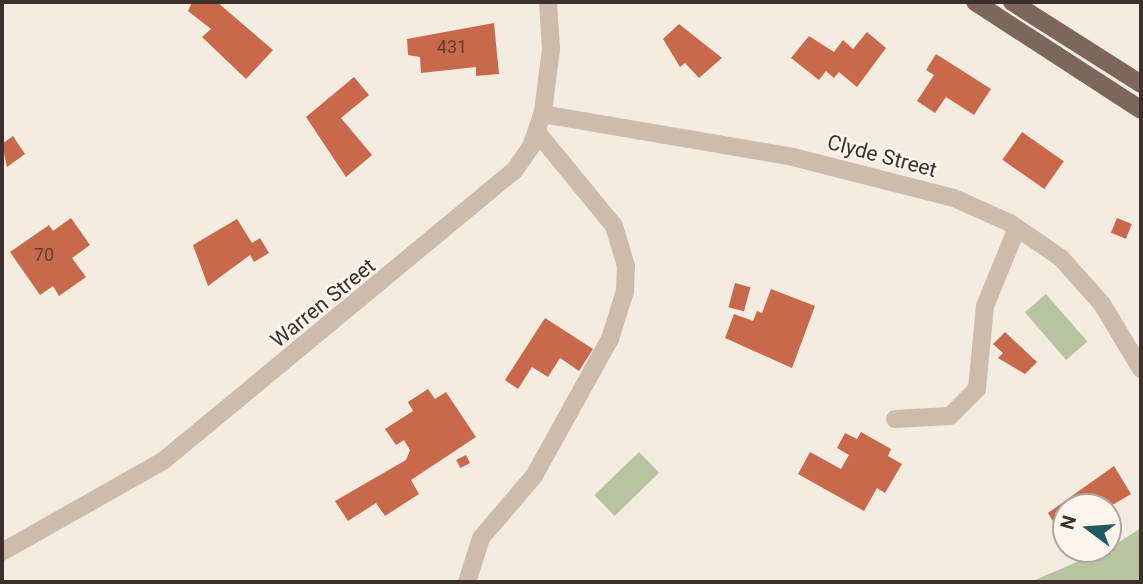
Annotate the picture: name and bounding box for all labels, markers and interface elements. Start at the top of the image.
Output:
house number: 431 [437,36,467,58]
street label: Clyde Street [825,129,939,183]
house number: 70 [34,244,54,266]
street label: Warren Street [266,253,380,353]
north arrow [1052,493,1122,563]
text: N [1055,513,1081,532]

